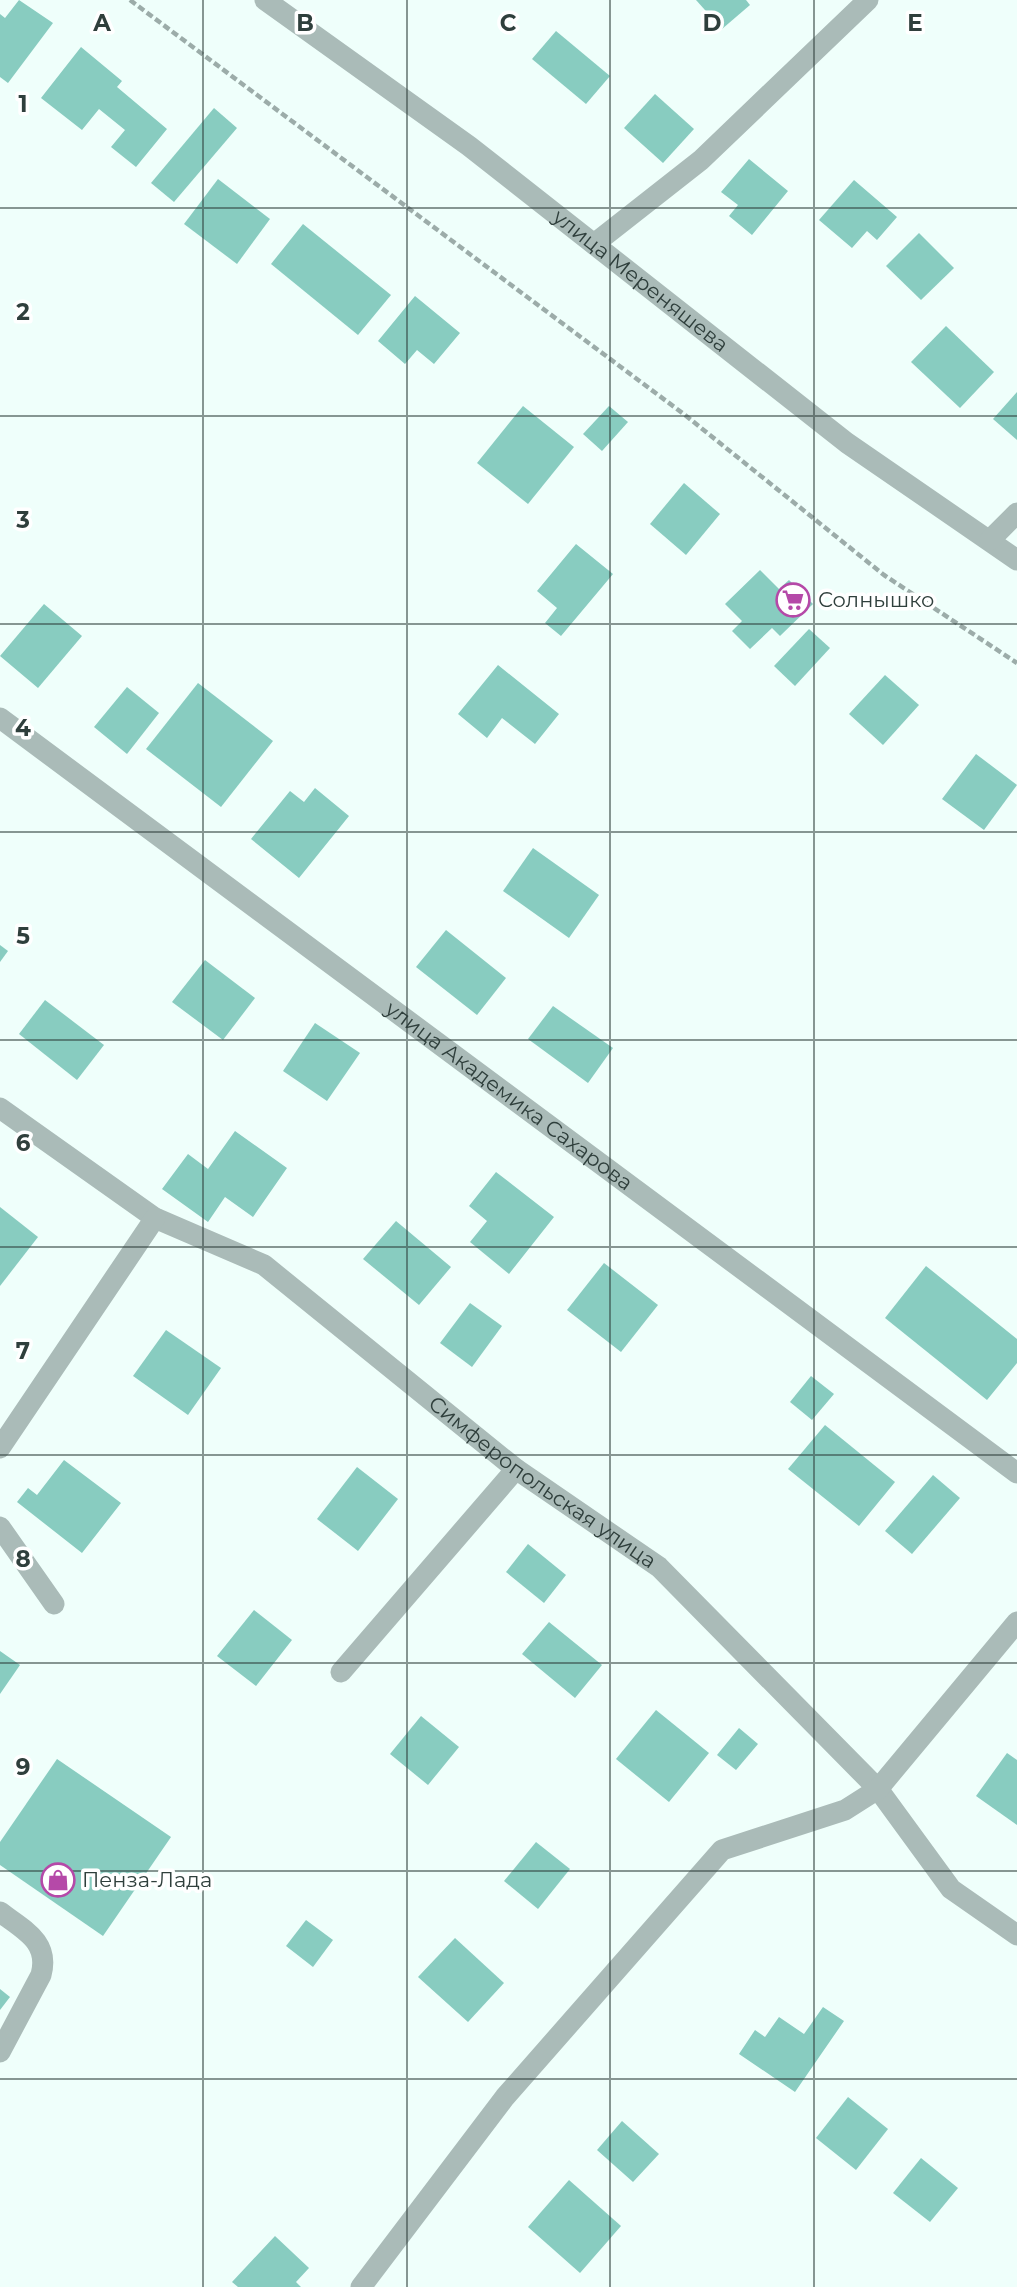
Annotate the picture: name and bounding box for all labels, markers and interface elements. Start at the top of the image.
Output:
text: A [92,9,111,37]
text: B [296,9,314,37]
text: C [500,9,517,37]
text: D [703,9,722,37]
text: E [907,9,923,37]
text: 1 [18,90,28,118]
street label: улица Мереняшева [547,203,734,357]
text: 2 [16,298,30,326]
text: 3 [15,506,30,534]
supermarket icon: Солнышко [774,581,812,619]
place label: Солнышко [818,587,934,612]
text: 4 [15,714,31,742]
text: 5 [16,922,30,950]
street label: улица Академика Сахарова [380,995,638,1195]
text: 6 [16,1129,31,1157]
text: 7 [16,1337,30,1365]
street label: Симферопольская улица [424,1390,661,1573]
text: 8 [15,1545,31,1573]
text: 9 [16,1753,30,1781]
shop icon: Пенза-Лада [39,1861,77,1899]
place label: Пенза-Лада [82,1867,212,1892]

